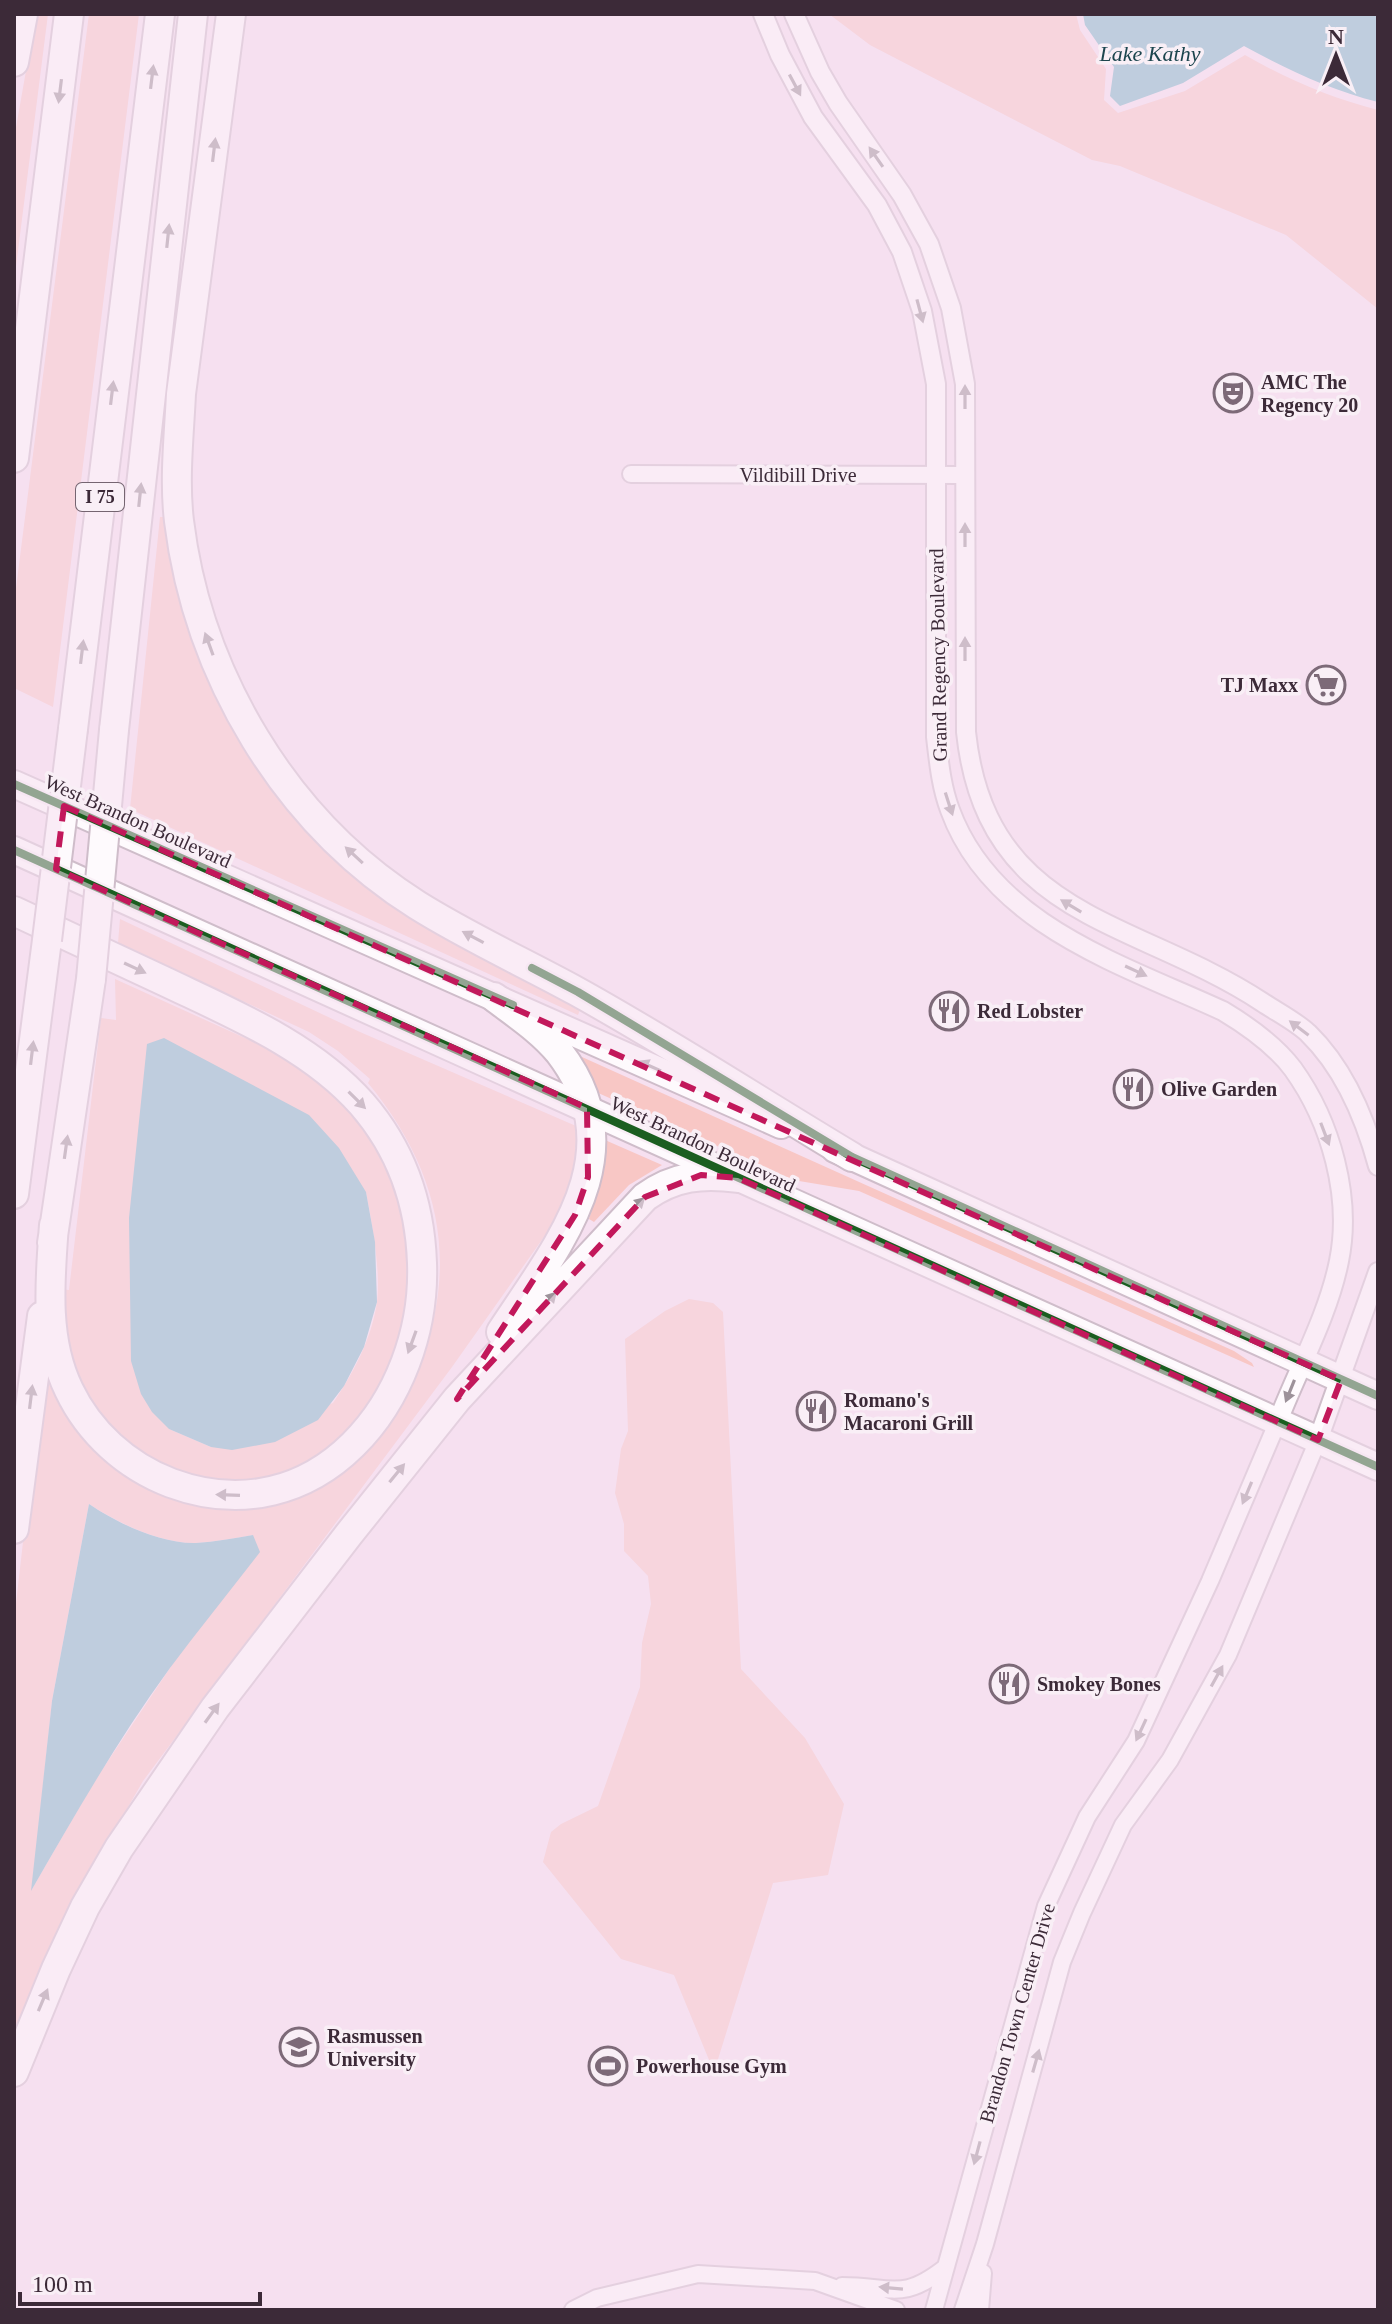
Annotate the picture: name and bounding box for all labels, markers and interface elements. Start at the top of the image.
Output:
north arrow [1296,16,1376,96]
text: N [1328,24,1344,49]
water label: Lake Kathy [1099,41,1201,66]
one-way arrow [146,64,159,89]
one-way arrow [788,74,802,96]
one-way arrow [53,79,66,104]
one-way arrow [207,137,220,162]
one-way arrow [869,147,884,168]
one-way arrow [162,223,175,248]
one-way arrow [915,298,927,323]
place label: AMC The Regency 20 [1261,371,1358,417]
theatre icon: AMC The Regency 20 [1212,372,1254,414]
one-way arrow [106,381,119,406]
one-way arrow [959,384,971,409]
street label: Vildibill Drive [739,464,857,486]
one-way arrow [134,482,147,507]
road number: I 75 [76,483,124,511]
one-way arrow [959,522,971,547]
street label: Grand Regency Boulevard [925,548,952,762]
one-way arrow [202,632,214,656]
one-way arrow [959,636,971,661]
one-way arrow [76,639,89,664]
supermarket icon: TJ Maxx [1305,664,1347,706]
place label: TJ Maxx [1221,674,1298,696]
street label: West Brandon Boulevard [41,770,235,872]
one-way arrow [943,792,955,816]
one-way arrow [345,847,364,865]
one-way arrow [1060,899,1082,913]
one-way arrow [462,930,485,943]
one-way arrow [124,961,147,975]
one-way arrow [1124,964,1148,978]
restaurant icon: Red Lobster [928,990,970,1032]
place label: Red Lobster [977,1000,1083,1022]
one-way arrow [1289,1020,1309,1036]
one-way arrow [26,1040,39,1065]
one-way arrow [638,1059,662,1073]
restaurant icon: Olive Garden [1112,1068,1154,1110]
place label: Olive Garden [1161,1078,1277,1100]
one-way arrow [347,1090,366,1109]
street label: West Brandon Boulevard [607,1091,799,1197]
one-way arrow [1319,1122,1332,1146]
one-way arrow [60,1135,73,1160]
one-way arrow [626,1197,645,1216]
one-way arrow [539,1292,557,1311]
one-way arrow [406,1330,418,1354]
one-way arrow [1283,1379,1296,1403]
one-way arrow [25,1384,38,1409]
place label: Romano's Macaroni Grill [844,1389,973,1434]
restaurant icon: Romano's Macaroni Grill [795,1390,837,1432]
one-way arrow [389,1463,405,1483]
one-way arrow [1241,1481,1254,1505]
one-way arrow [215,1488,240,1501]
restaurant icon: Smokey Bones [988,1663,1030,1705]
one-way arrow [1210,1665,1223,1688]
place label: Smokey Bones [1037,1673,1161,1696]
one-way arrow [204,1702,219,1723]
one-way arrow [1134,1719,1148,1742]
street label: Brandon Town Center Drive [975,1900,1059,2125]
one-way arrow [36,1988,49,2011]
place label: Rasmussen University [327,2025,423,2071]
school or university icon: Rasmussen University [278,2026,320,2068]
sports icon: Powerhouse Gym [587,2045,629,2087]
one-way arrow [1030,2048,1043,2072]
place label: Powerhouse Gym [636,2055,787,2078]
one-way arrow [970,2141,983,2165]
scale bar [20,2256,260,2306]
text: 100 m [32,2271,93,2297]
one-way arrow [878,2282,903,2295]

